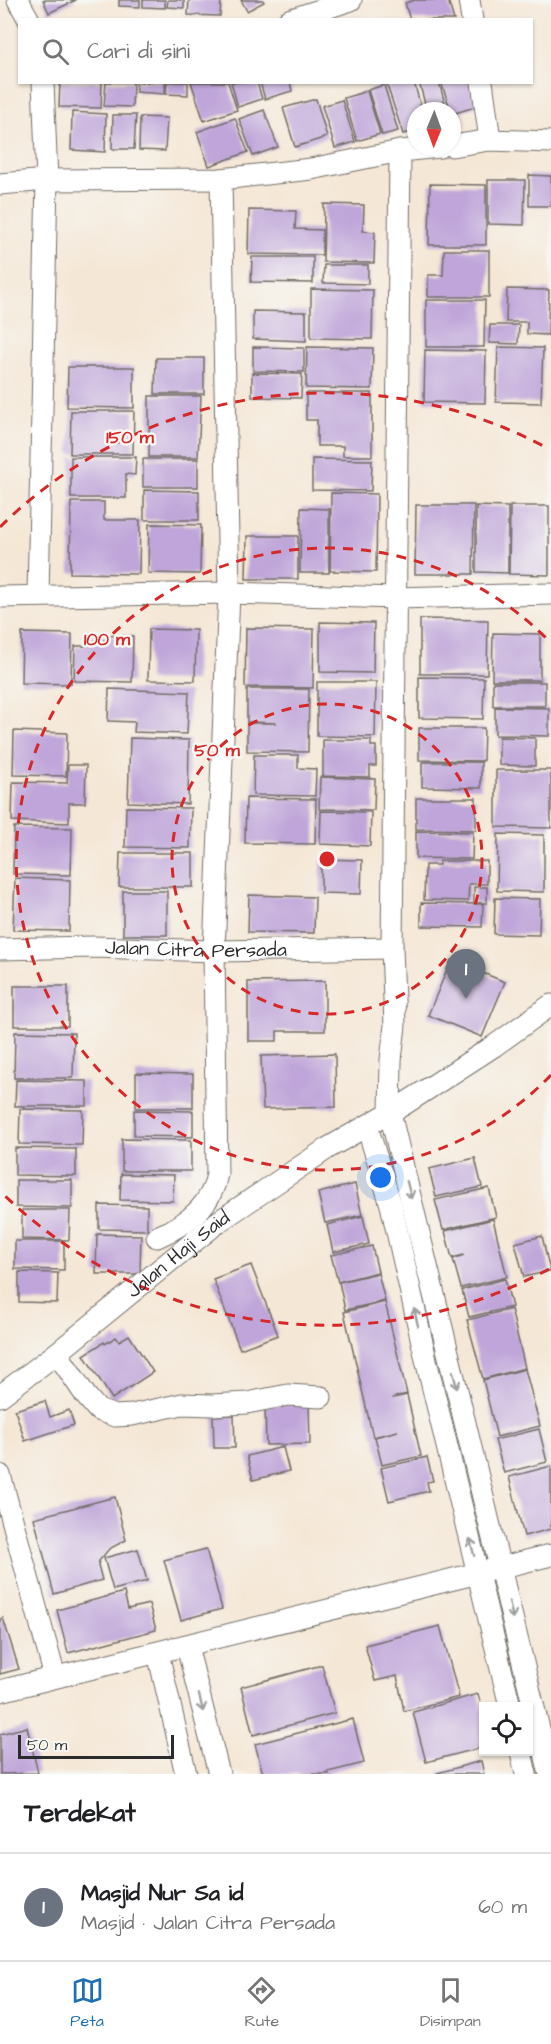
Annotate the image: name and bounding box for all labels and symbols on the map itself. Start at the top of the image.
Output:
north arrow [407,102,461,156]
text: 150 m [106,425,155,450]
text: 100 m [84,627,131,652]
text: 50 m [194,738,241,763]
centre of rings [317,849,337,869]
street label: Jalan Citra Persada [105,933,287,965]
pin: 1 [446,950,486,999]
your location [366,1163,395,1192]
one-way arrow [403,1181,415,1200]
street label: Jalan Haji Said [121,1204,236,1305]
one-way arrow [410,1308,422,1327]
one-way arrow [449,1370,461,1389]
one-way arrow [466,1538,478,1557]
one-way arrow [505,1600,517,1619]
one-way arrow [196,1693,208,1712]
scale bar [18,1732,174,1760]

